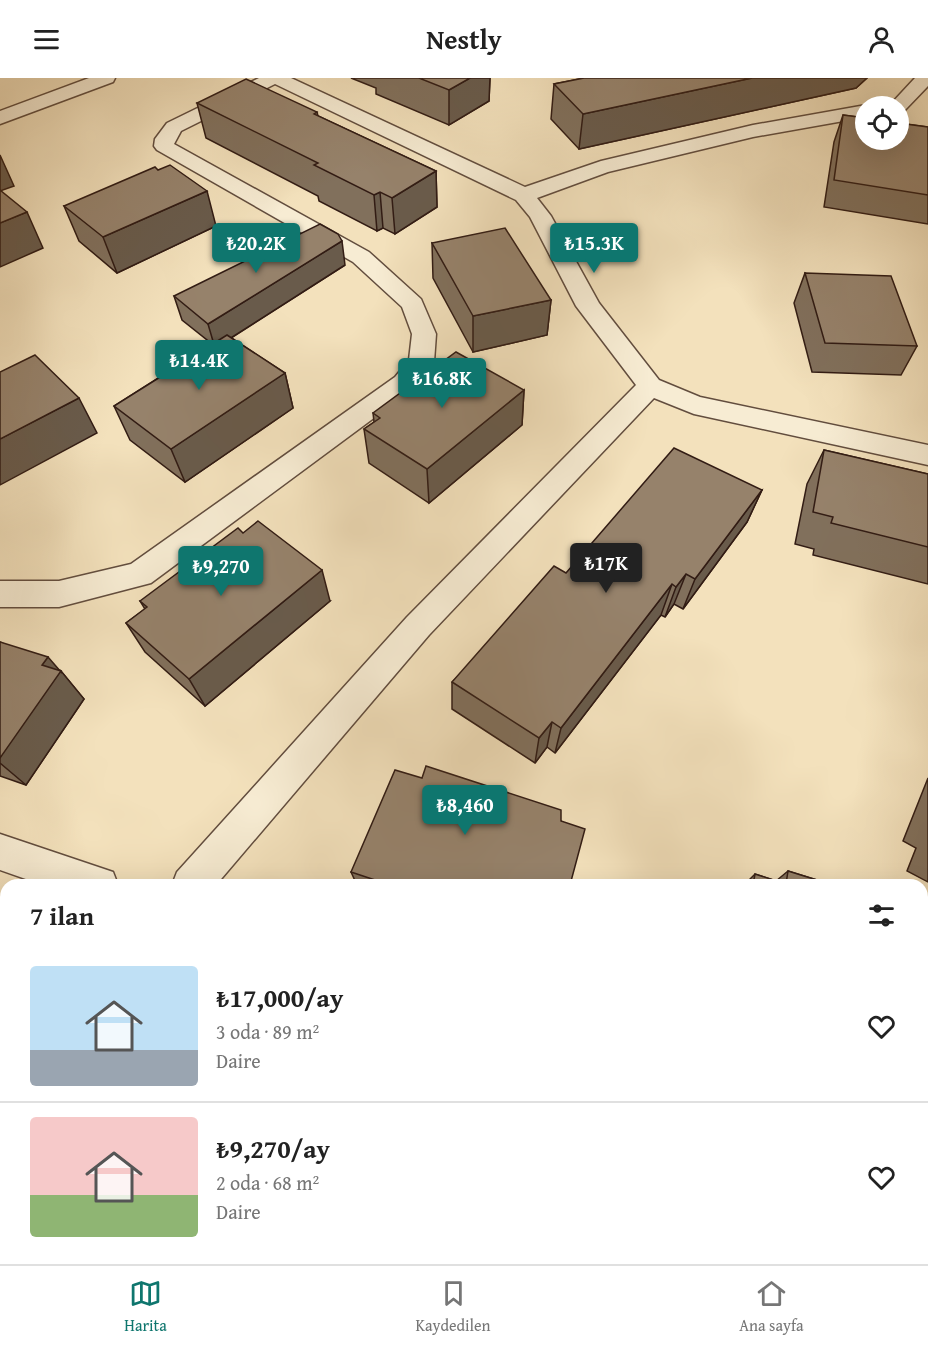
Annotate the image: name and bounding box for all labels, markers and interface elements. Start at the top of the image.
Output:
text: Nestly [426,19,502,59]
icon: menu [30,23,63,56]
icon: person [865,23,898,56]
map controls [855,96,909,150]
button: locate [855,96,909,150]
pin: ₺20.2K [207,223,305,274]
pin: ₺15.3K [545,223,643,274]
text: ₺20.2K [226,228,286,257]
text: ₺15.3K [564,228,624,257]
pin: ₺14.4K [150,340,248,391]
text: ₺14.4K [169,345,229,374]
pin: ₺16.8K [393,358,491,409]
text: ₺16.8K [412,363,472,392]
pin: ₺17K [570,543,642,594]
pin: ₺9,270 [172,546,270,597]
text: ₺17K [584,548,628,577]
text: ₺9,270 [192,551,250,580]
pin: ₺8,460 [416,785,514,836]
text: ₺8,460 [436,790,494,819]
text: 7 ilan [30,896,94,935]
icon: filters [865,899,898,932]
text: ₺17,000/ay [216,978,343,1017]
icon: home [78,990,150,1062]
icon: heart [865,1010,898,1043]
text: 3 oda · 89 m² [216,1017,319,1046]
text: Daire [216,1046,261,1075]
text: ₺9,270/ay [216,1129,330,1168]
icon: home [78,1141,150,1213]
icon: heart [865,1161,898,1194]
text: 2 oda · 68 m² [216,1168,319,1197]
text: Daire [216,1197,261,1226]
tab: Harita [124,1277,167,1337]
tab: Kaydedilen [416,1277,491,1337]
tab: Ana sayfa [739,1277,804,1337]

